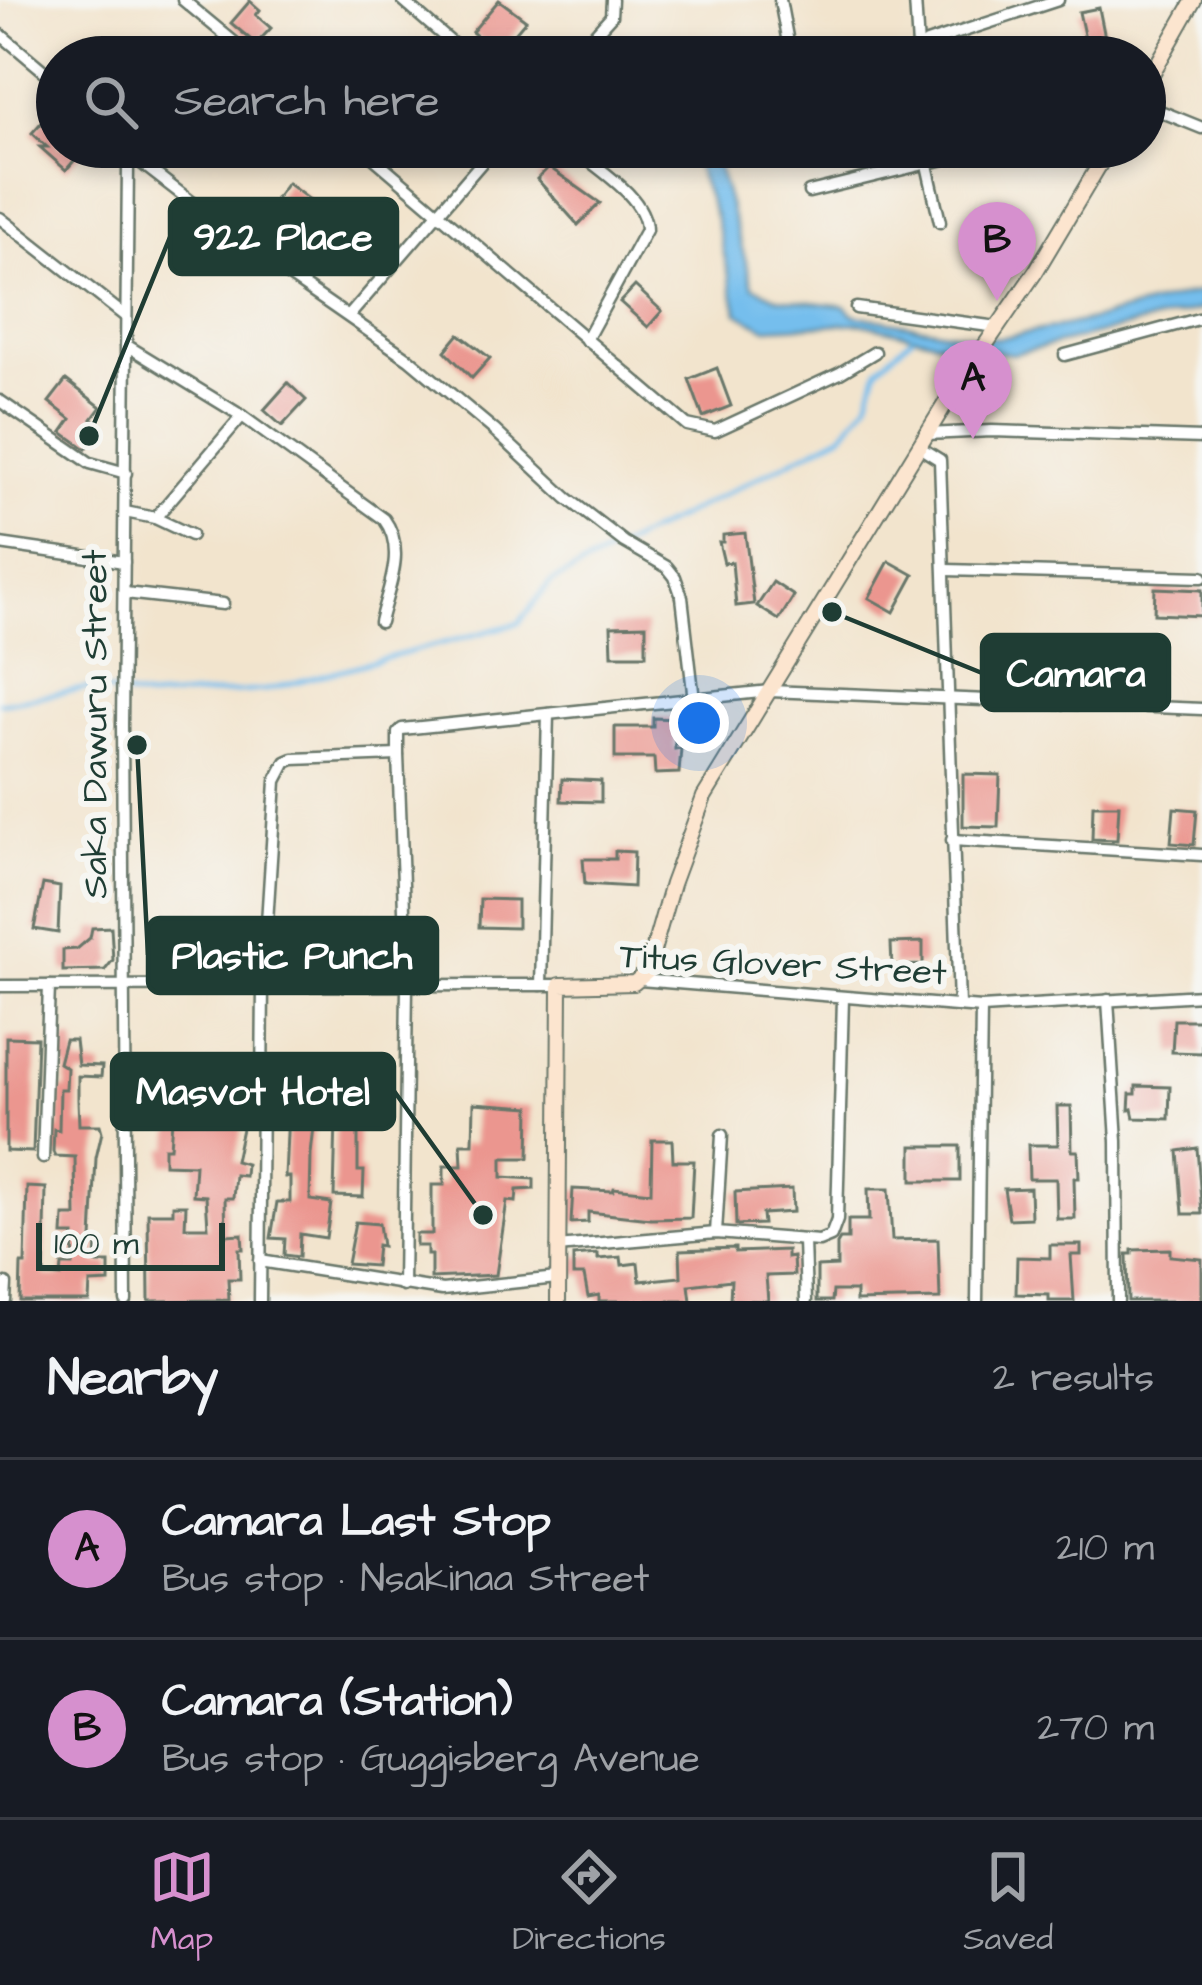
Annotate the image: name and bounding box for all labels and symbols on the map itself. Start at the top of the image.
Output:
callout: 922 Place [170,199,397,274]
pin: B [958,202,1036,301]
text: 922 Place [193,212,373,266]
pin: A [934,340,1012,439]
street label: Saka Dawuru Street [70,549,121,898]
callout: Camara [982,635,1169,710]
text: Camara [1006,649,1146,703]
your location [669,693,729,753]
callout: Plastic Punch [148,918,437,993]
text: Plastic Punch [172,931,413,985]
street label: Titus Glover Street [618,931,948,999]
callout: Masvot Hotel [112,1054,394,1129]
text: Masvot Hotel [136,1067,370,1121]
scale bar [36,1217,225,1270]

